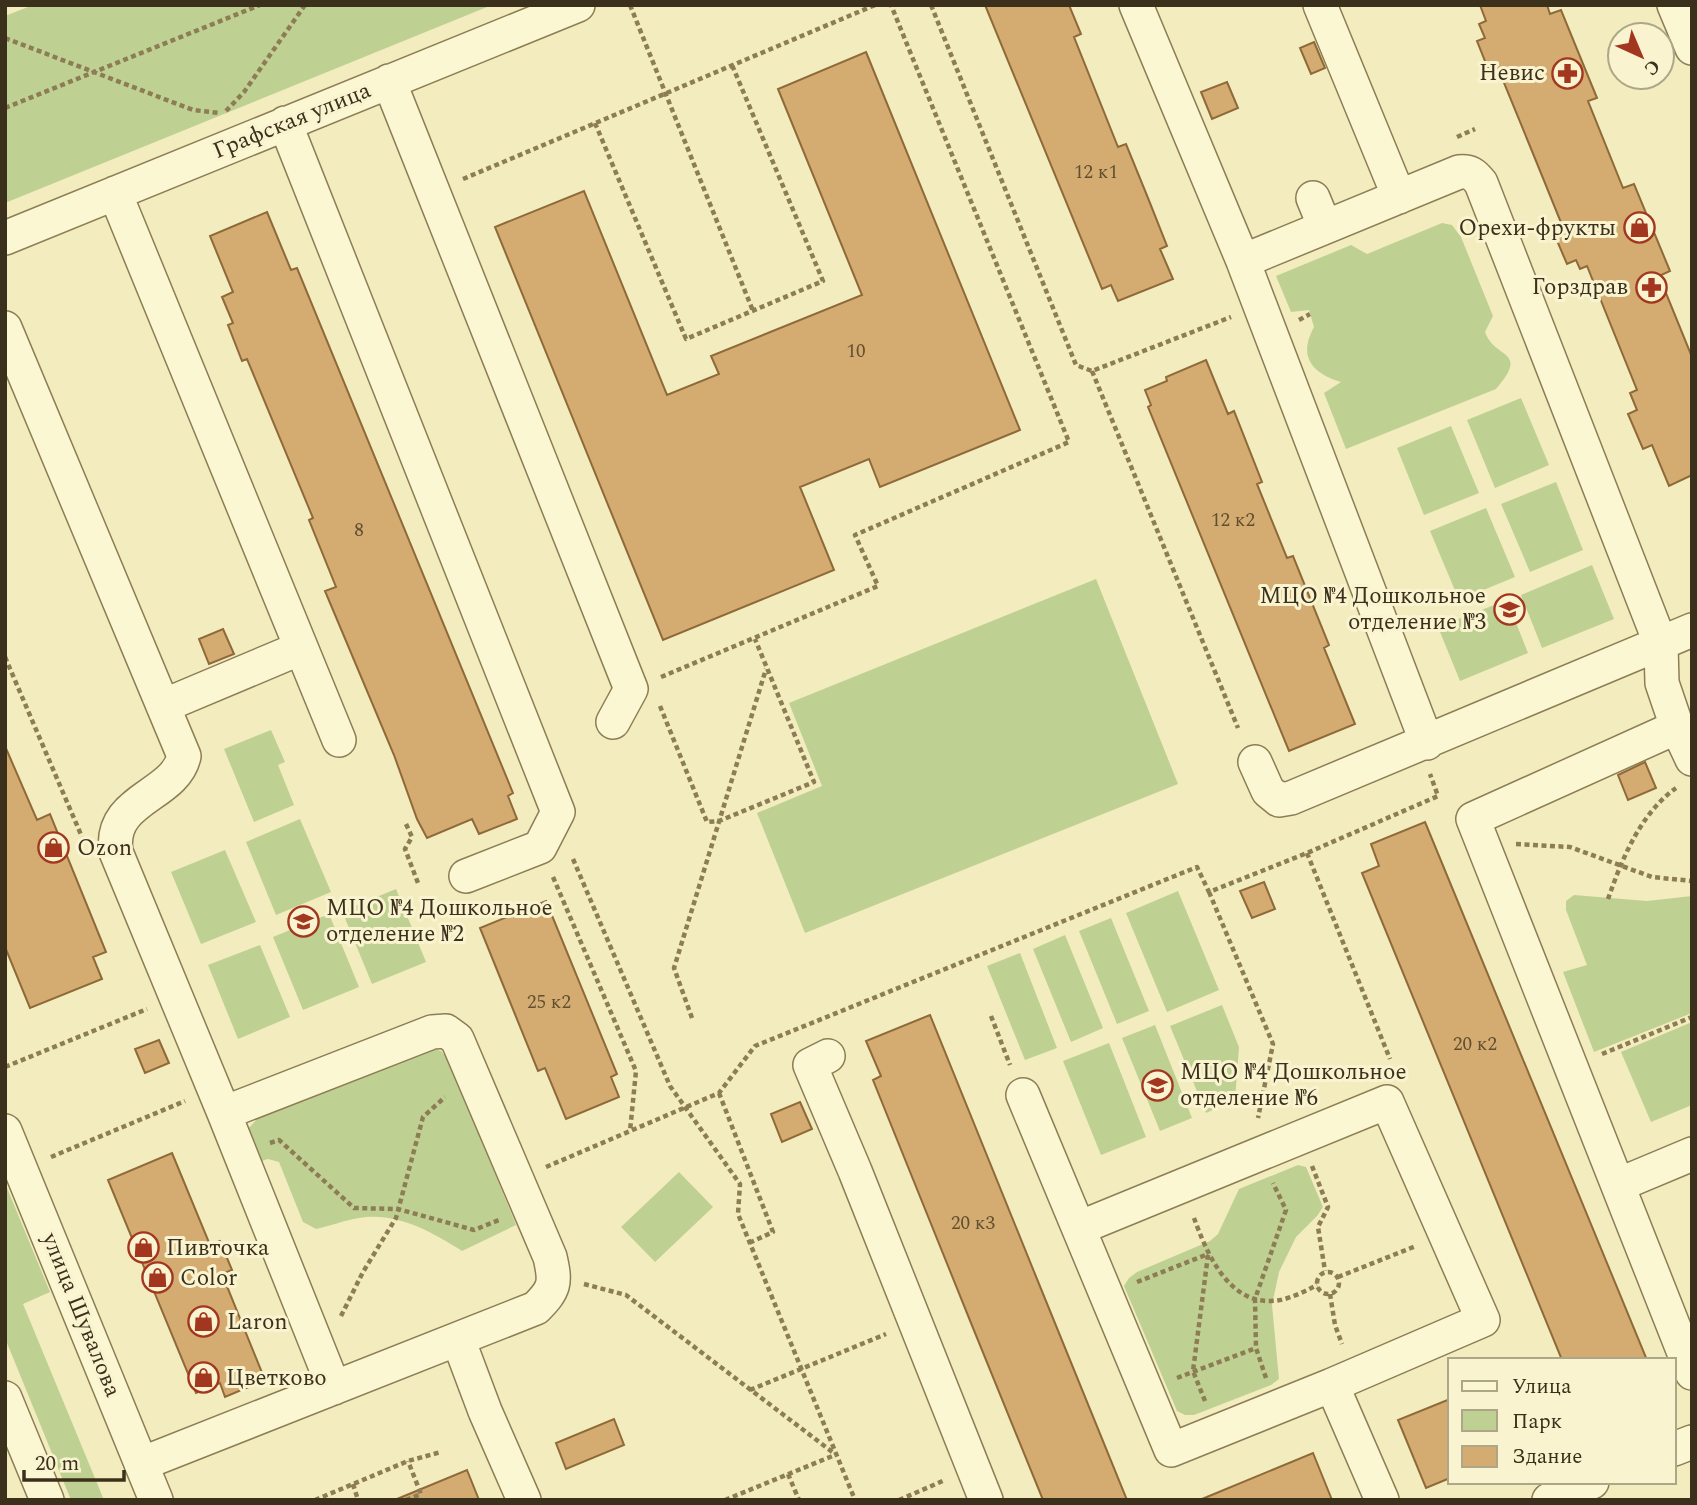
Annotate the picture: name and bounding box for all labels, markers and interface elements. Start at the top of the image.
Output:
north arrow [1606,21,1676,91]
text: С [1637,52,1667,82]
place label: Невис [1479,56,1545,91]
pharmacy icon: Невис [1551,56,1585,90]
street label: Графская улица [208,73,376,169]
house number: 12 к1 [1074,158,1118,187]
place label: Орехи-фрукты [1459,211,1616,246]
shop icon: Орехи-фрукты [1622,211,1656,245]
place label: Горздрав [1532,270,1628,305]
pharmacy icon: Горздрав [1634,270,1668,304]
house number: 10 [846,337,866,366]
house number: 12 к2 [1211,506,1255,535]
house number: 8 [354,516,364,545]
place label: МЦО №4 Дошкольное отделение №3 [1259,579,1486,640]
school or university icon: МЦО №4 Дошкольное отделение №3 [1492,592,1526,626]
shop icon: Ozon [37,831,71,865]
place label: Ozon [77,831,132,866]
place label: МЦО №4 Дошкольное отделение №2 [326,891,553,952]
school or university icon: МЦО №4 Дошкольное отделение №2 [286,904,320,938]
house number: 25 к2 [527,988,571,1017]
house number: 20 к2 [1453,1030,1497,1059]
place label: МЦО №4 Дошкольное отделение №6 [1180,1055,1407,1116]
school or university icon: МЦО №4 Дошкольное отделение №6 [1140,1068,1174,1102]
house number: 20 к3 [951,1209,995,1238]
street label: улица Шувалова [32,1226,130,1403]
shop icon: Пивточка [126,1231,160,1265]
place label: Пивточка [166,1231,269,1266]
shop icon: Color [140,1261,174,1295]
place label: Color [180,1261,237,1296]
shop icon: Laron [187,1305,221,1339]
place label: Laron [227,1305,288,1340]
legend [1448,1358,1676,1484]
shop icon: Цветково [186,1361,220,1395]
place label: Цветково [226,1361,327,1396]
text: Улица [1512,1371,1572,1403]
text: Парк [1512,1406,1563,1438]
scale bar [24,1438,124,1482]
text: Здание [1512,1441,1582,1473]
text: 20 m [35,1448,79,1480]

